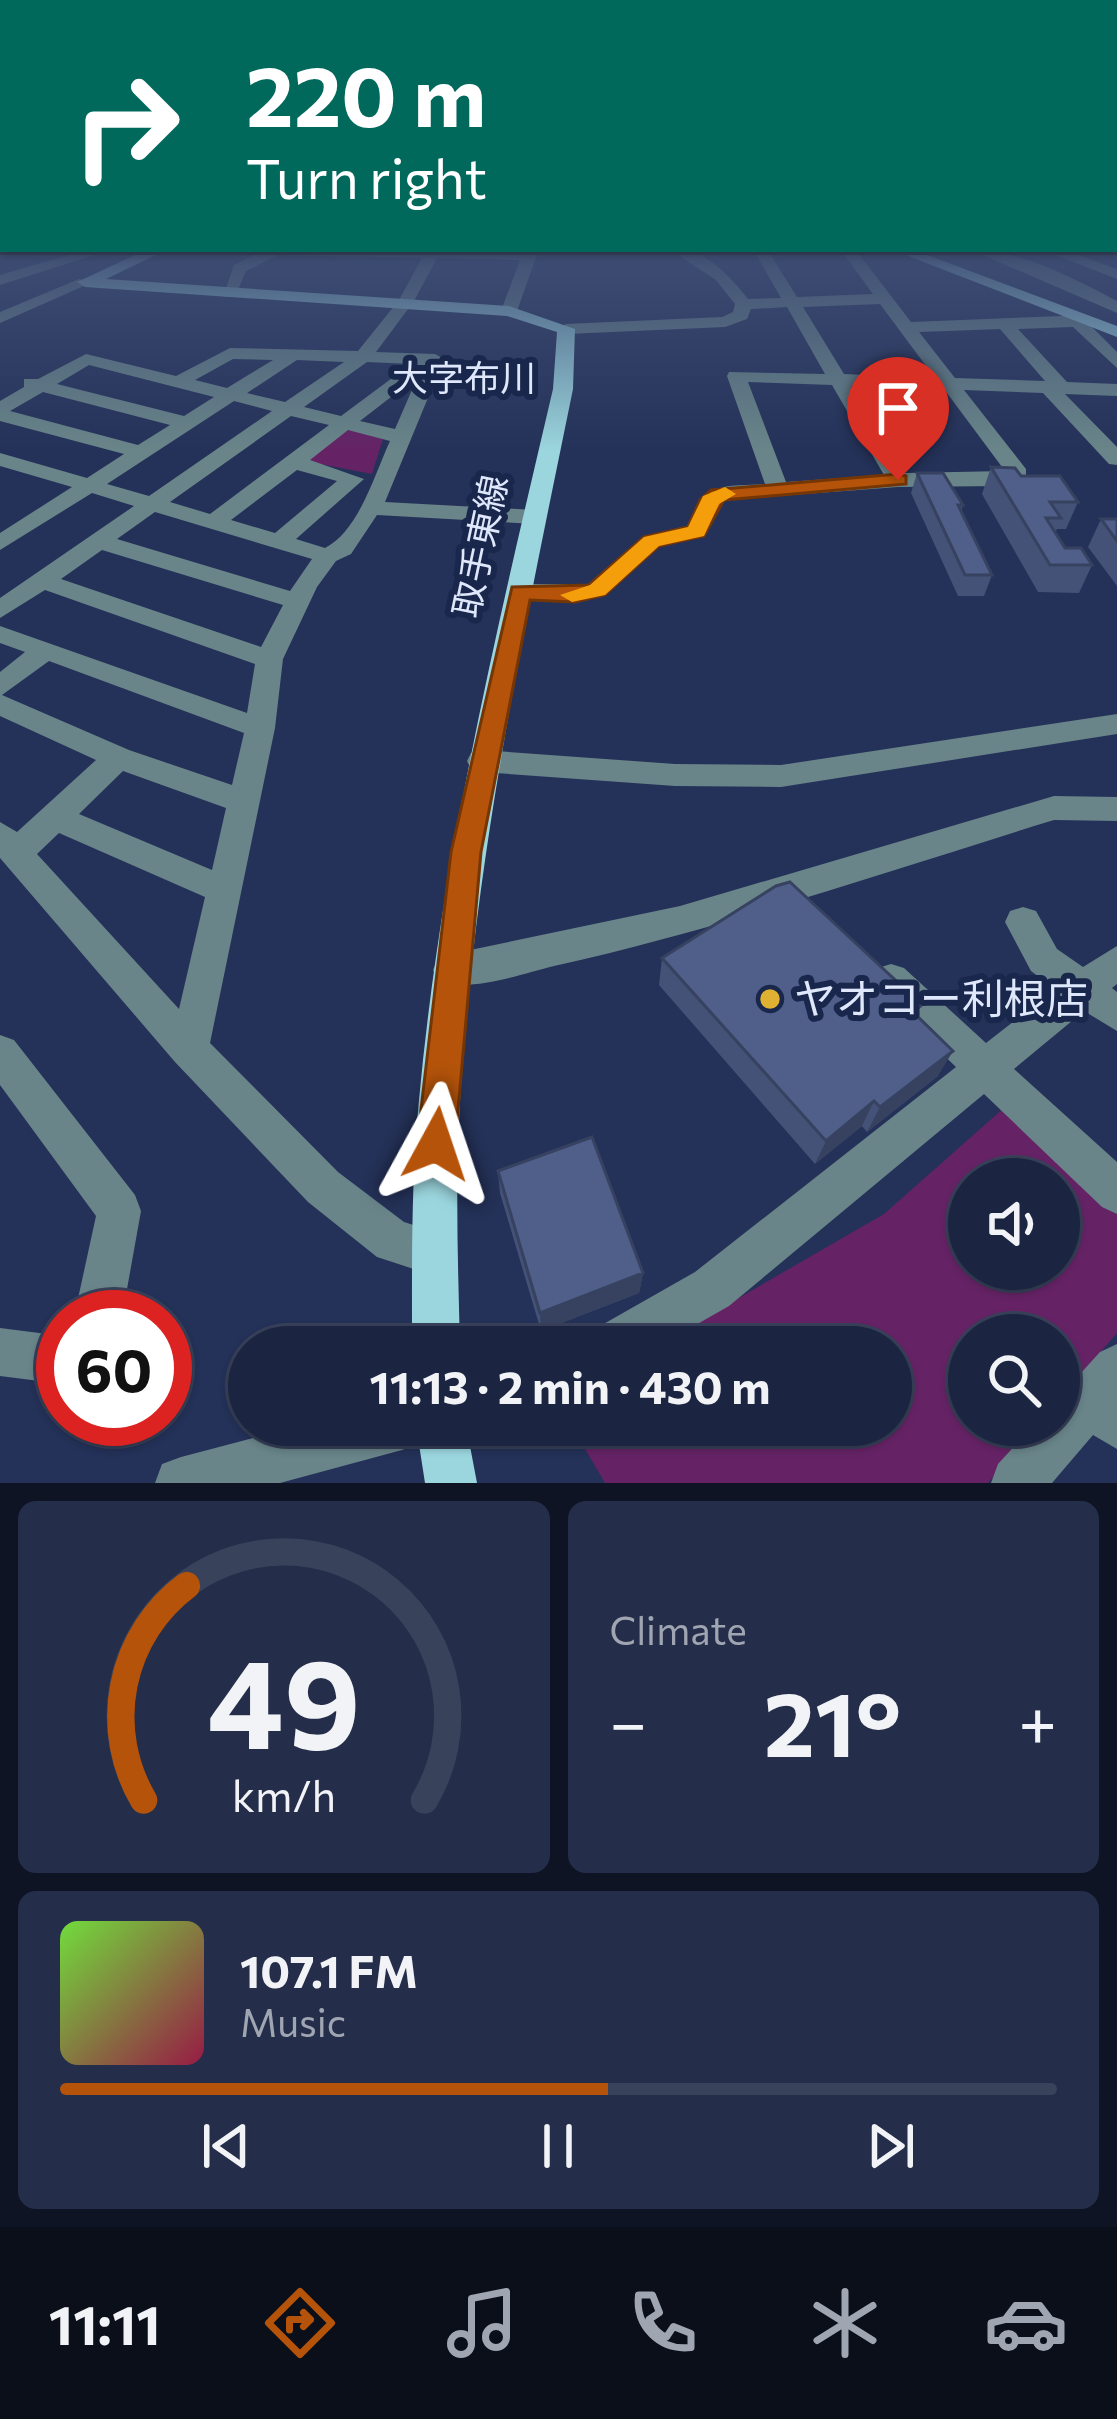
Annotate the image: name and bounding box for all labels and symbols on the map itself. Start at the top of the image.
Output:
district label: 大字布川 [392,354,536,398]
pin [847,357,949,480]
street label: 取手東線 [442,471,515,621]
place label: ヤオコー利根店 [794,971,1088,1023]
marker: ヤオコー利根店 [757,986,783,1012]
position arrow [373,1081,499,1207]
speed limit sign: 60 [36,1290,192,1446]

